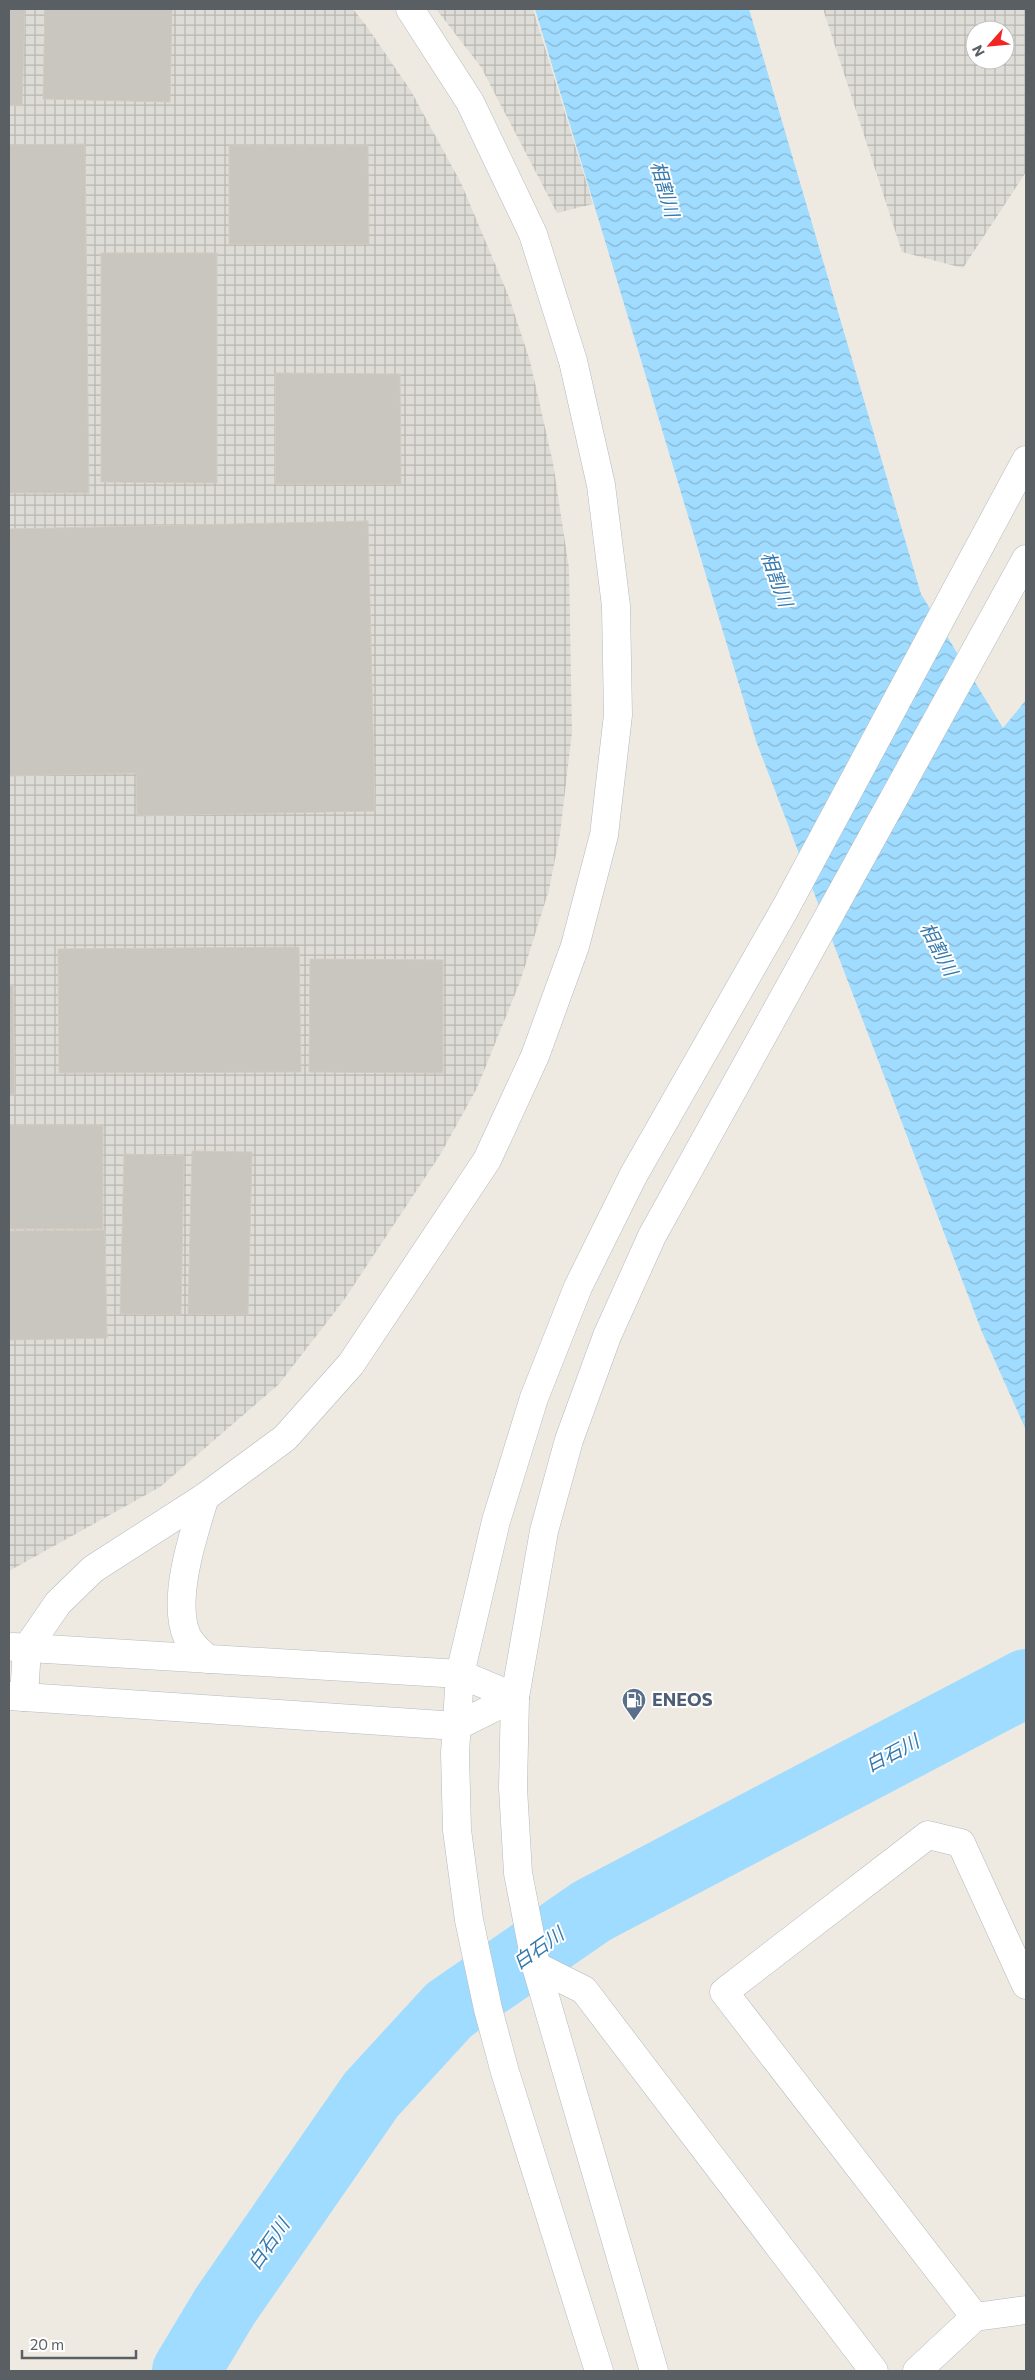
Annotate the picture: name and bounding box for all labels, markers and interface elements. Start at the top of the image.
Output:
north arrow [965,20,1015,70]
text: N [968,43,988,60]
water label: 相割川 [647,158,685,221]
water label: 相割川 [757,548,799,611]
water label: 相割川 [916,918,964,981]
fuel station icon: ENEOS [621,1687,647,1721]
place label: ENEOS [652,1688,713,1710]
water label: 白石川 [861,1728,924,1776]
water label: 白石川 [508,1921,569,1973]
water label: 白石川 [242,2212,295,2274]
scale bar [22,2328,136,2360]
text: 20 m [30,2335,64,2353]

